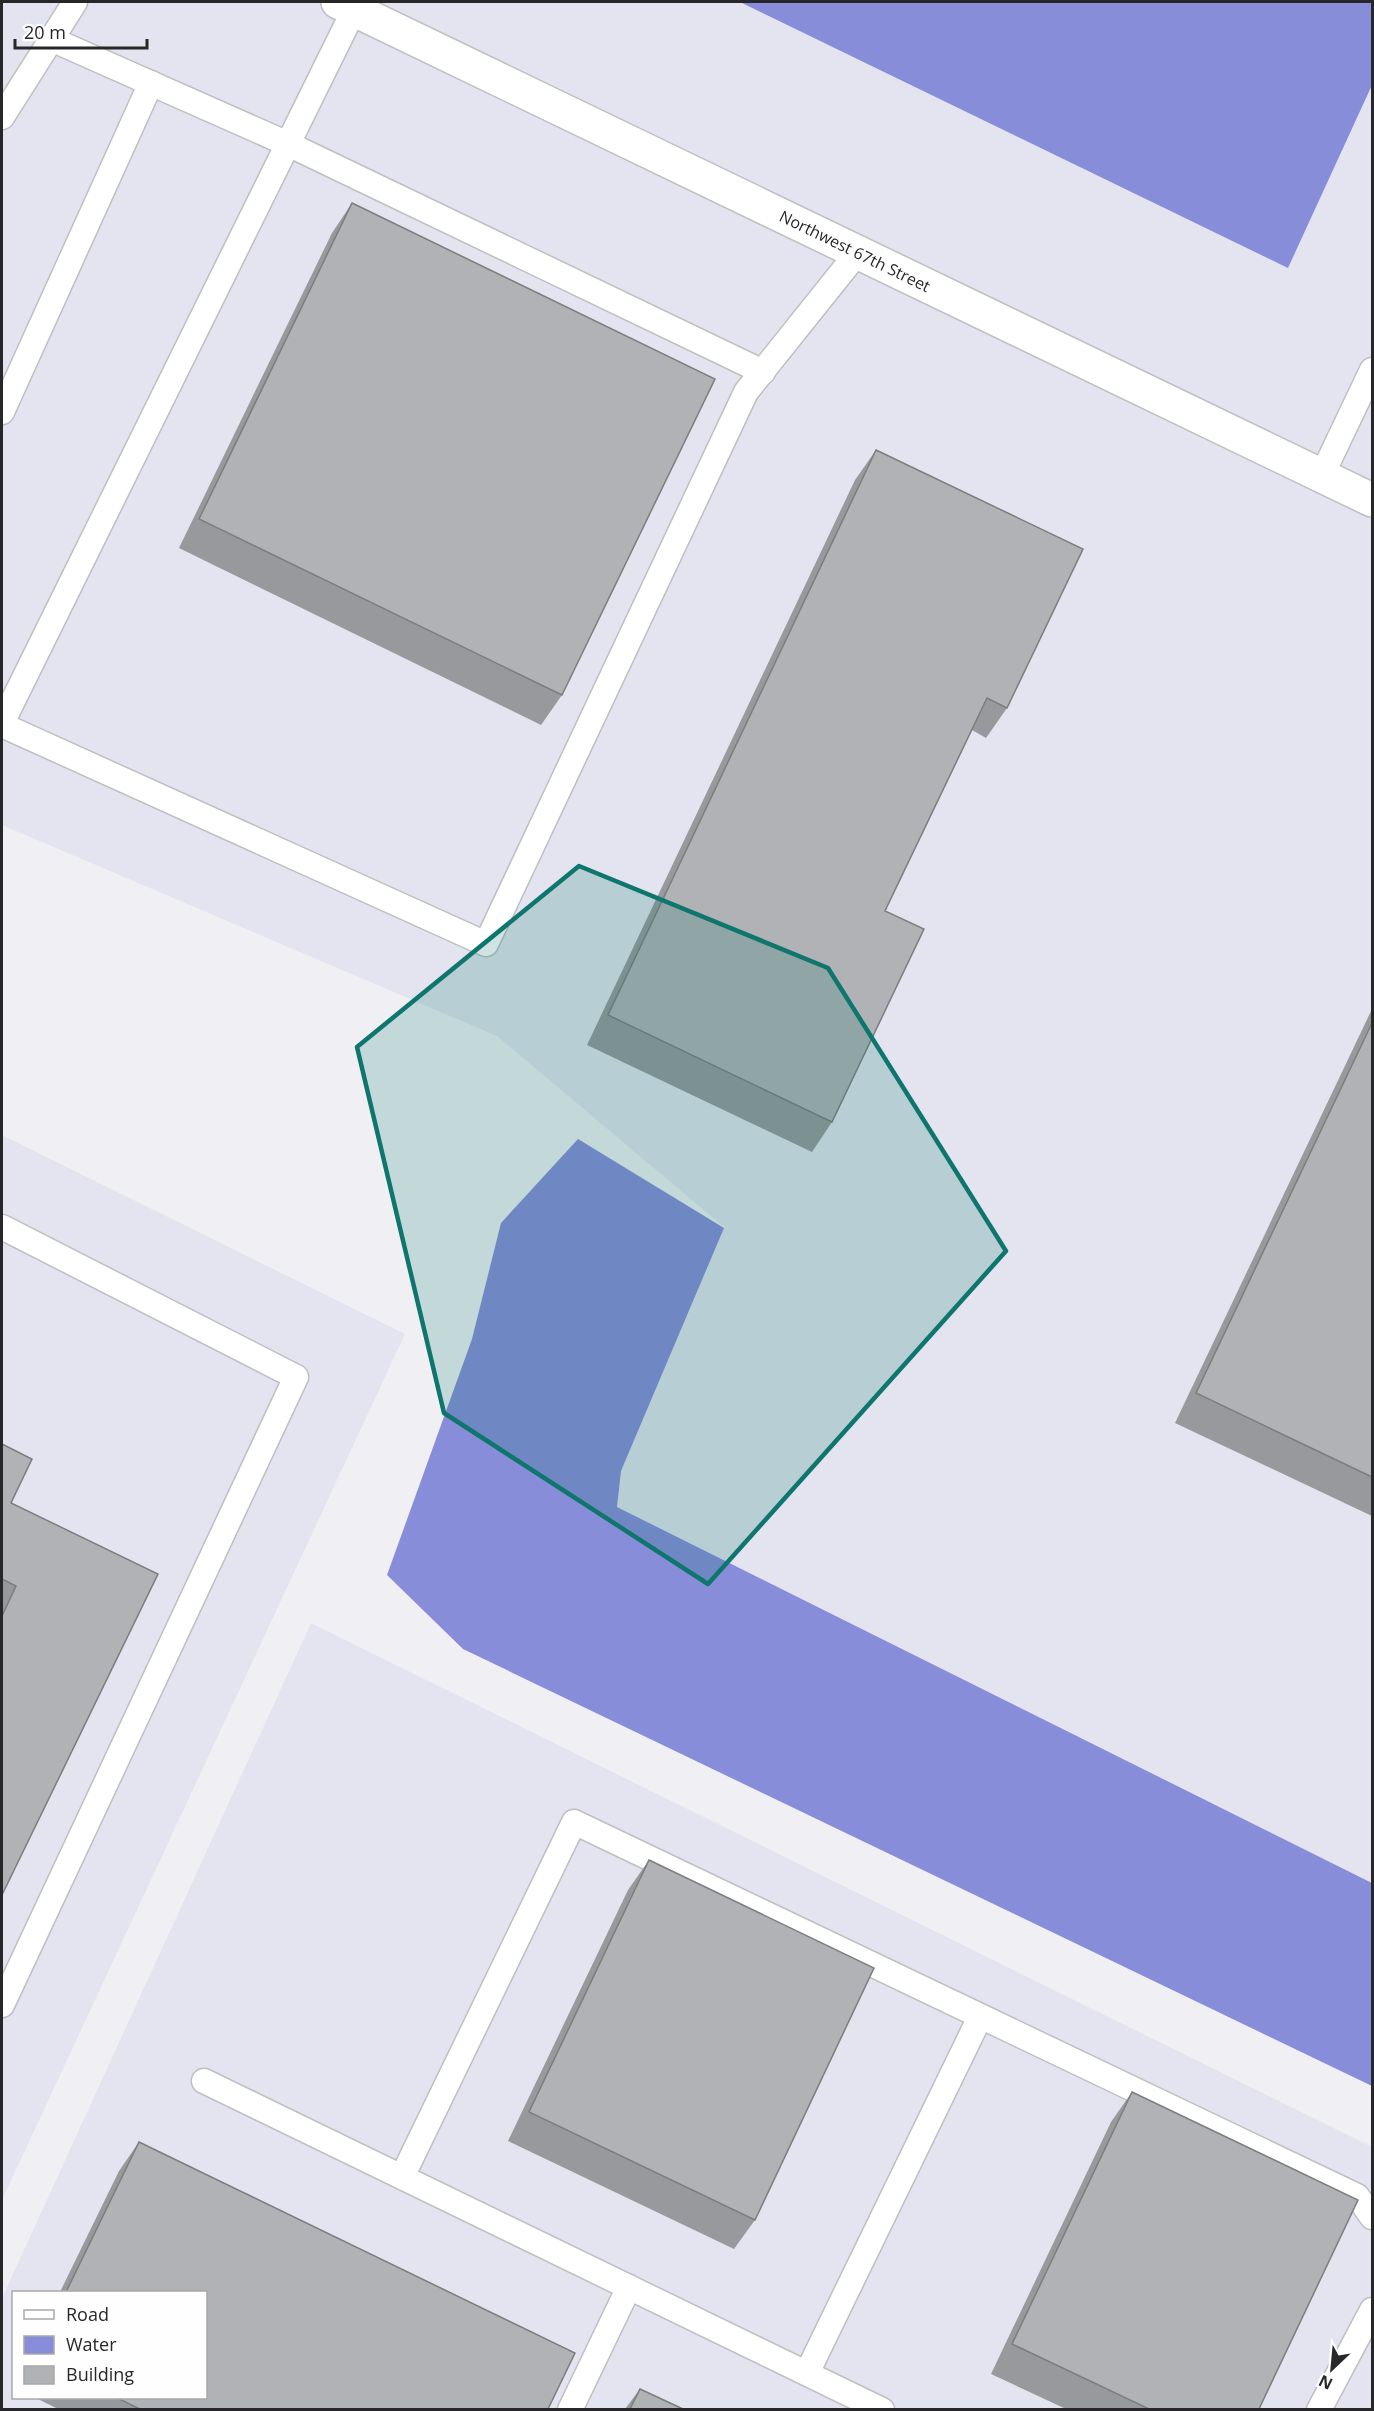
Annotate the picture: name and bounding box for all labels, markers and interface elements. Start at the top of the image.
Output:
scale bar [15,12,147,50]
text: 20 m [24,20,66,44]
street label: Northwest 67th Street [776,205,934,297]
legend [12,2291,207,2399]
text: Road [66,2302,109,2326]
text: Water [66,2332,117,2356]
north arrow [1302,2339,1362,2399]
text: Building [66,2362,134,2386]
text: N [1315,2370,1336,2395]

